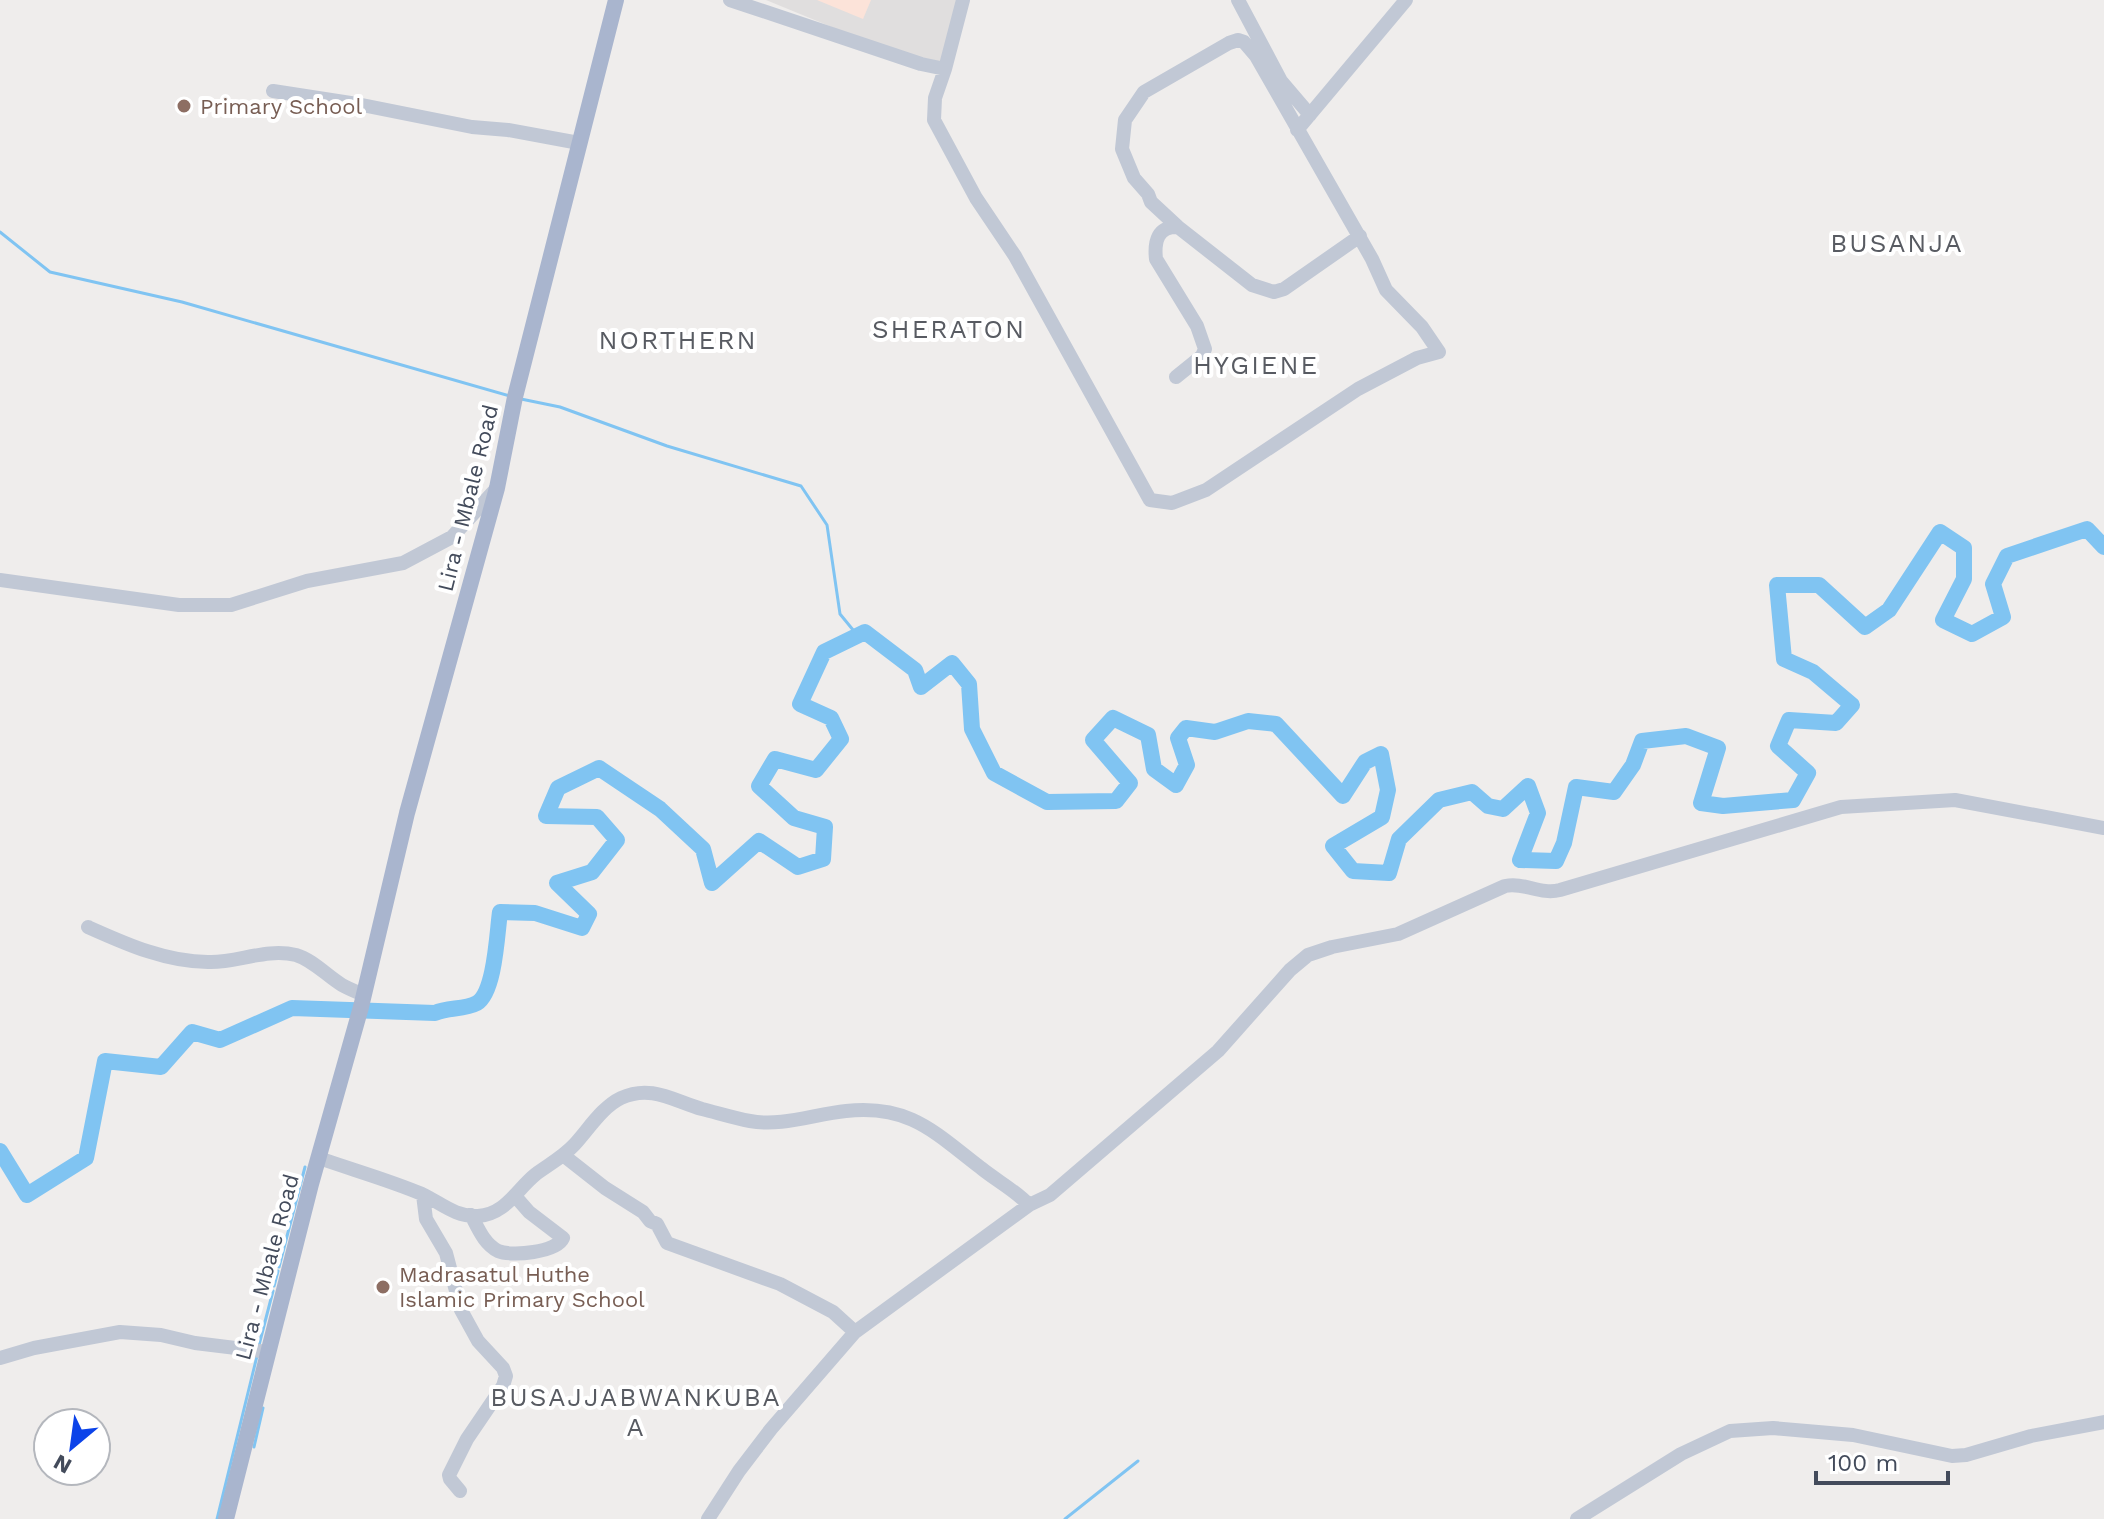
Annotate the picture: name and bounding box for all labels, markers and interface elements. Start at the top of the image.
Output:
place label: Primary School [200,94,362,119]
marker: Primary School [175,97,193,115]
district label: BUSANJA [1830,228,1964,258]
district label: SHERATON [872,314,1026,344]
district label: NORTHERN [598,325,758,355]
district label: HYGIENE [1193,350,1319,380]
street label: Lira - Mbale Road [433,402,503,594]
street label: Lira - Mbale Road [230,1171,304,1363]
place label: Madrasatul Huthe Islamic Primary School [399,1262,645,1312]
marker: Madrasatul Huthe Islamic Primary School [374,1278,392,1296]
district label: BUSAJJABWANKUBA A [490,1382,782,1442]
north arrow [32,1407,112,1487]
scale bar [1816,1435,1948,1485]
text: N [49,1449,76,1479]
text: 100 m [1828,1449,1898,1477]

